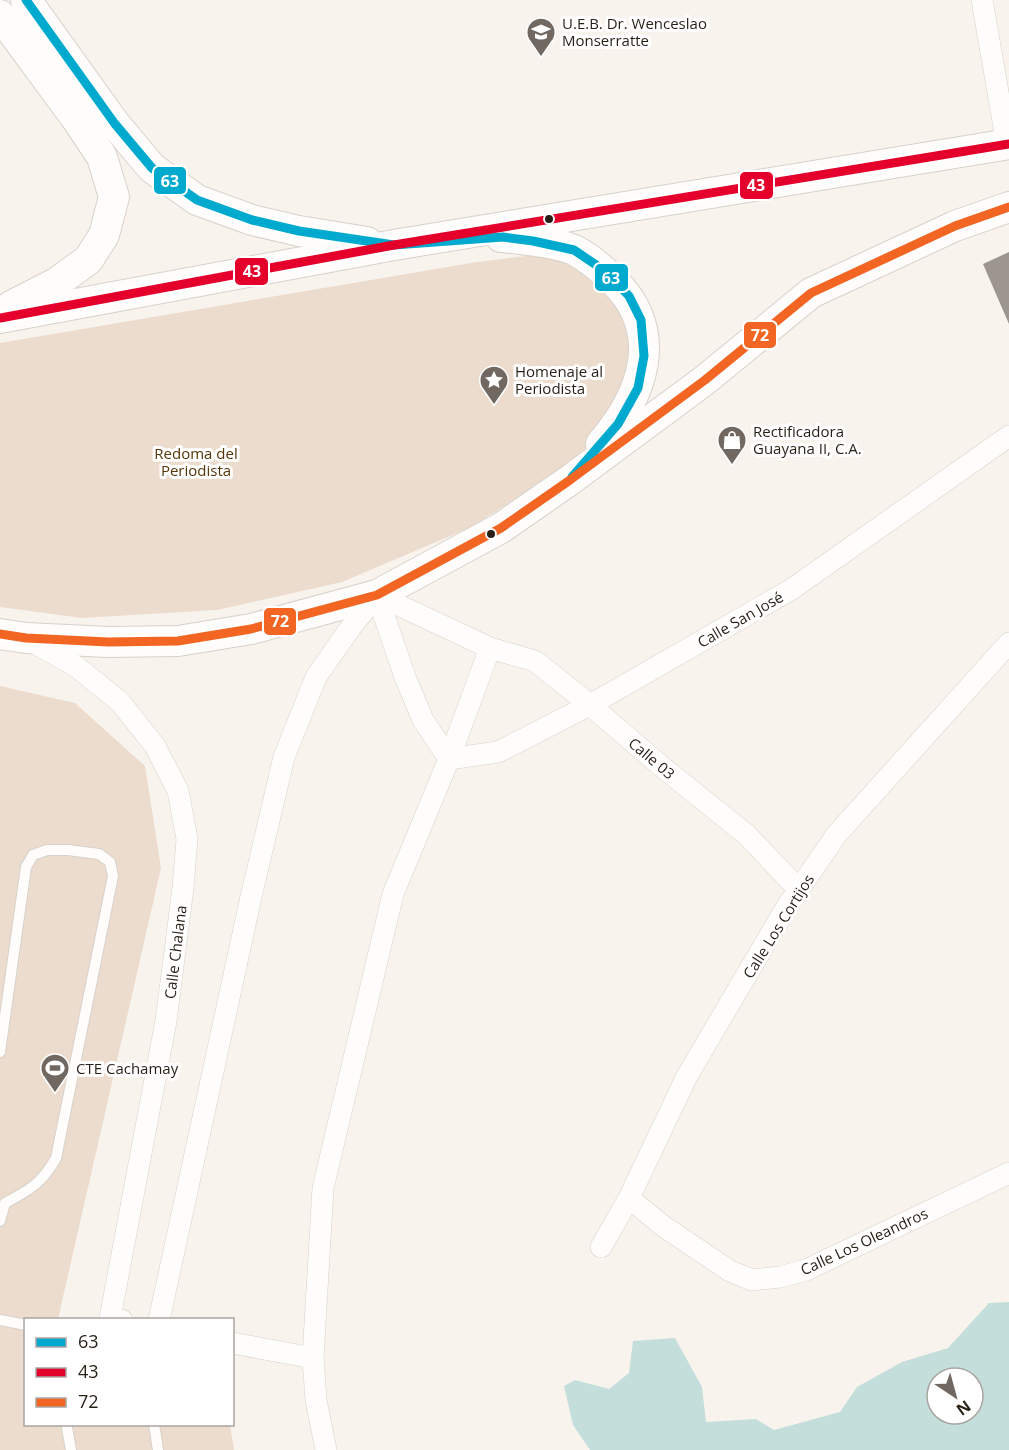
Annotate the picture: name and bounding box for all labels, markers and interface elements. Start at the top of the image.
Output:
place label: U.E.B. Dr. Wenceslao Monserratte [562,13,707,50]
school or university icon: U.E.B. Dr. Wenceslao Monserratte [525,16,557,58]
line badge: 63 [153,166,187,195]
text: 63 [161,170,179,192]
line badge: 43 [739,171,774,200]
text: 43 [747,174,765,196]
unlabelled marker [543,213,555,225]
line badge: 43 [234,257,269,286]
text: 43 [243,260,261,282]
line badge: 63 [594,263,629,292]
text: 63 [602,267,620,289]
line badge: 72 [743,321,777,349]
text: 72 [751,324,769,346]
place label: Homenaje al Periodista [515,361,603,398]
place icon: Homenaje al Periodista [478,364,510,406]
place label: Rectificadora Guayana II, C.A. [753,421,862,458]
shop icon: Rectificadora Guayana II, C.A. [716,424,748,466]
park label: Redoma del Periodista [154,443,238,480]
unlabelled marker [485,528,497,540]
street label: Calle San José [693,586,787,652]
line badge: 72 [263,607,297,636]
text: 72 [271,610,289,632]
street label: Calle 03 [625,733,679,783]
street label: Calle Los Cortijos [738,870,818,982]
street label: Calle Chalana [159,904,191,1000]
sports icon: CTE Cachamay [39,1052,71,1094]
place label: CTE Cachamay [76,1058,179,1078]
street label: Calle Los Oleandros [797,1203,931,1279]
legend [24,1318,234,1426]
text: 63 [78,1329,99,1353]
text: 43 [78,1359,99,1383]
north arrow [925,1366,985,1426]
text: 72 [78,1389,99,1413]
text: N [952,1395,976,1421]

